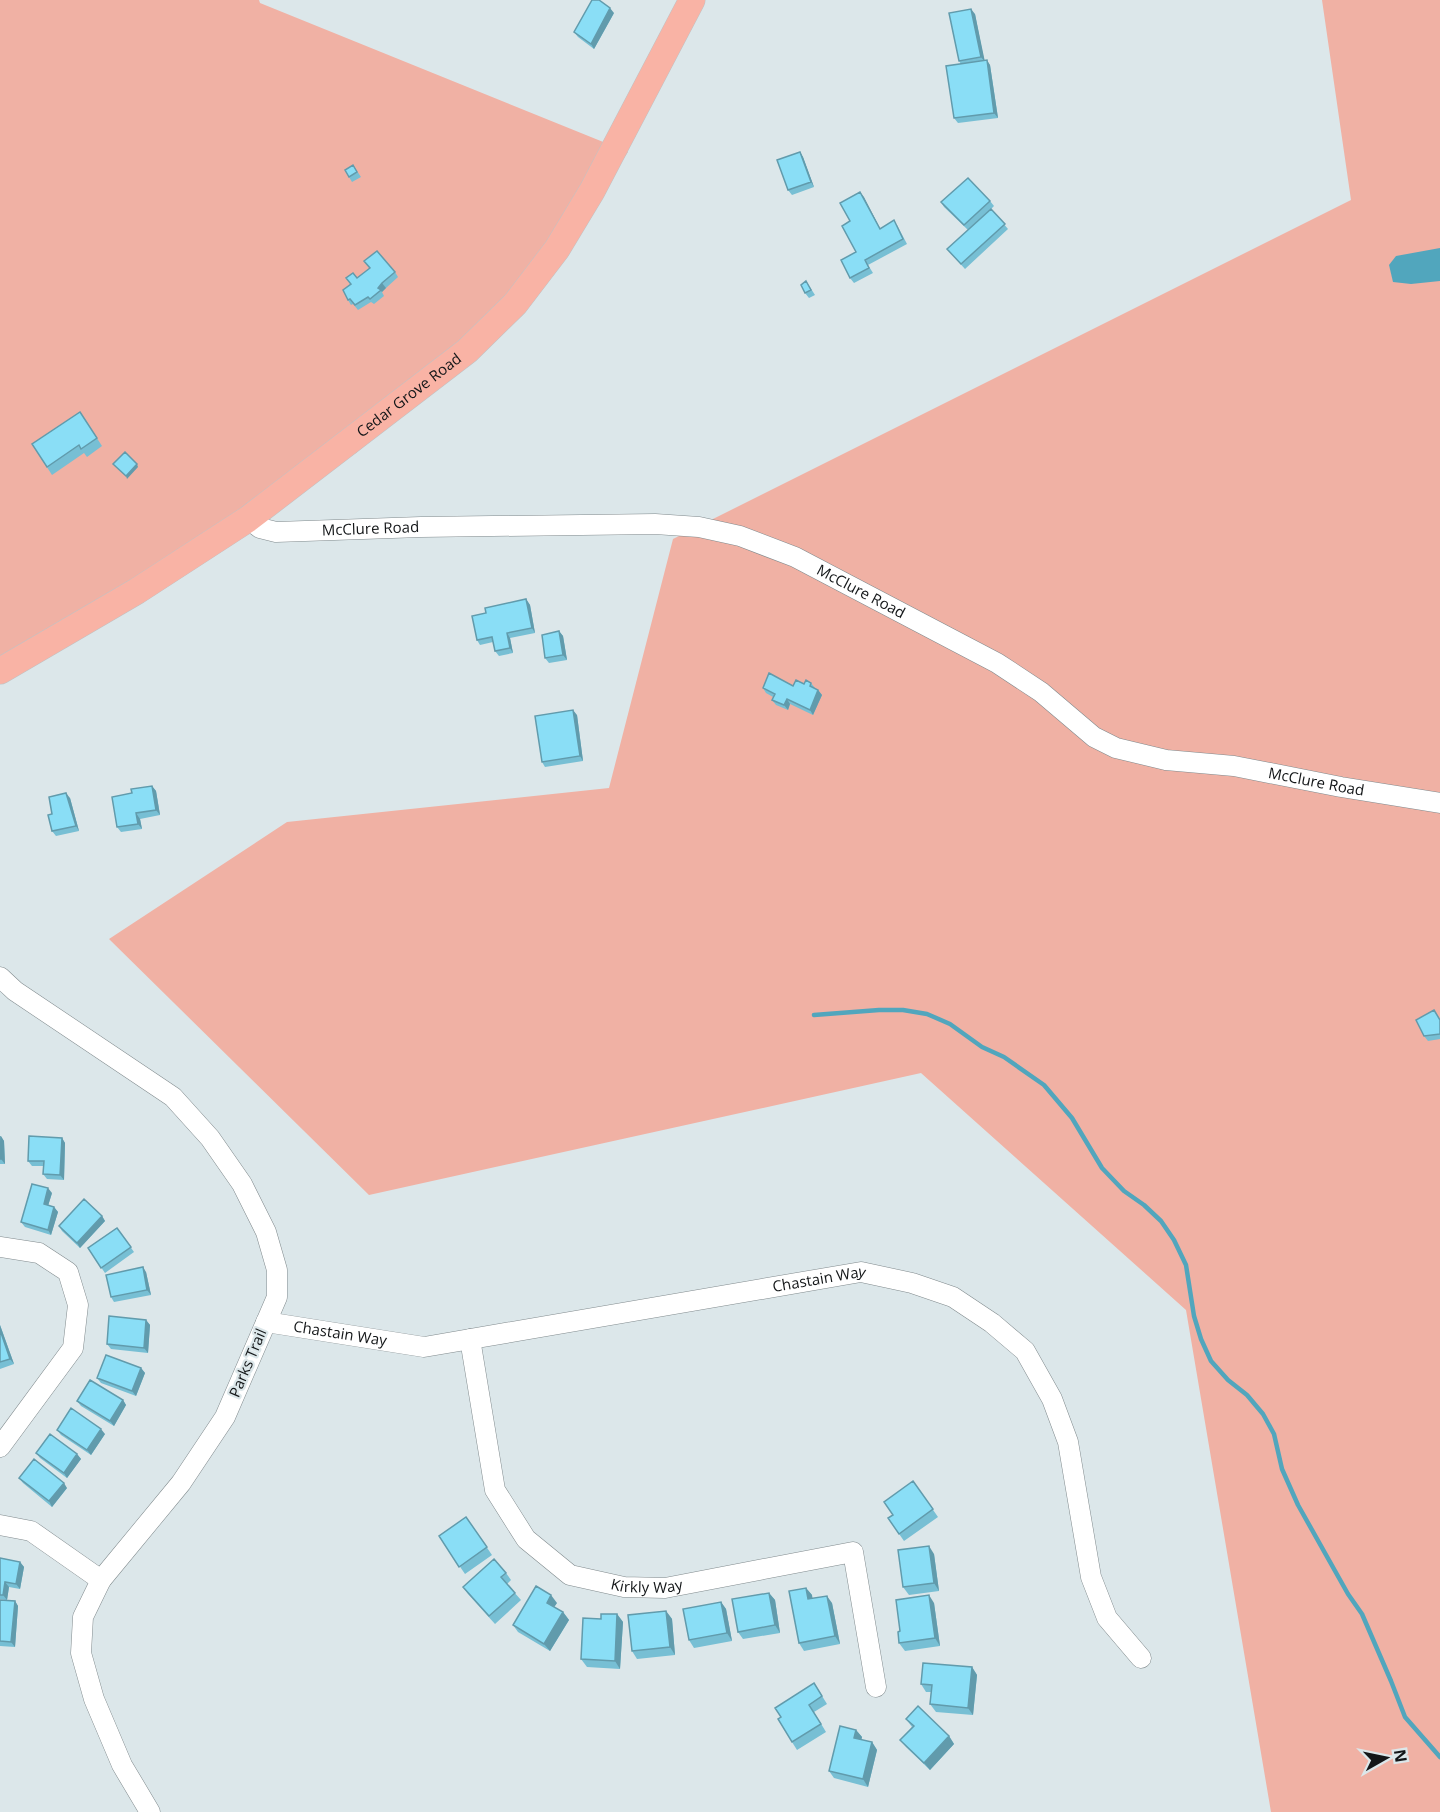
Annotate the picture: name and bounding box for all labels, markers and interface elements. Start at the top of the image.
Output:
street label: Cedar Grove Road [352,348,465,441]
street label: McClure Road [321,516,419,539]
street label: McClure Road [814,559,909,622]
street label: McClure Road [1267,762,1366,800]
street label: Chastain Way [771,1261,869,1296]
street label: Chastain Way [292,1315,389,1350]
street label: Parks Trail [224,1325,270,1400]
street label: Kirkly Way [609,1573,685,1597]
north arrow [1356,1728,1416,1788]
text: N [1389,1748,1413,1764]

